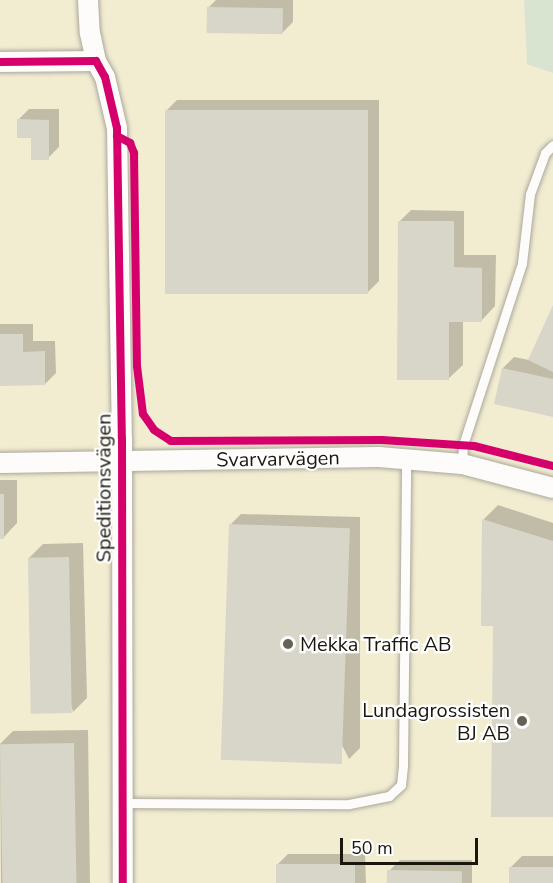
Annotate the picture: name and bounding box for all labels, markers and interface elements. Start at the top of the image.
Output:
street label: Speditionsvägen [92,414,116,562]
street label: Svarvarvägen [216,446,340,472]
place label: Mekka Traffic AB [300,632,452,656]
marker: Mekka Traffic AB [281,637,295,651]
place label: Lundagrossisten BJ AB [362,698,510,745]
marker: Lundagrossisten BJ AB [515,714,529,728]
scale bar [343,826,481,864]
text: 50 m [351,836,393,860]

